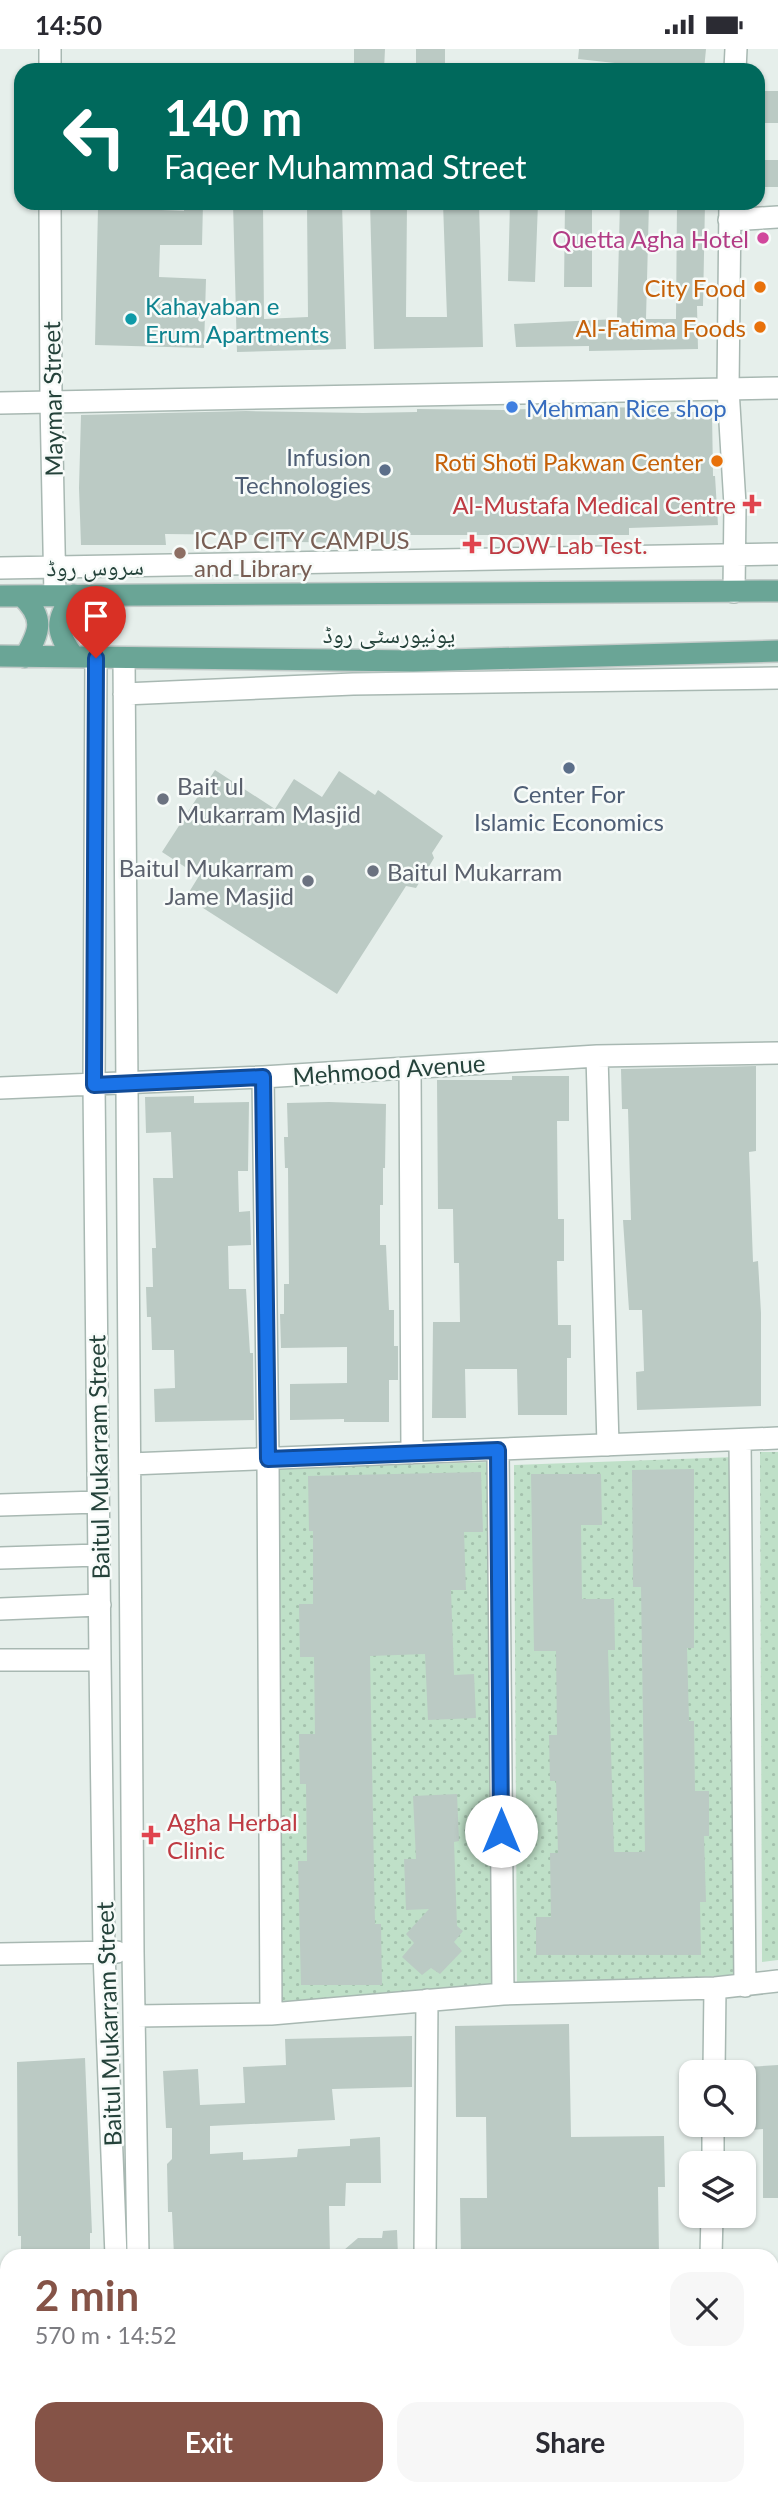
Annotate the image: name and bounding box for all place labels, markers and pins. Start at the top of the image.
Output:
place label: Quetta Agha Hotel [552,224,749,253]
marker: Quetta Agha Hotel [755,230,771,246]
place label: City Food [644,273,746,302]
marker: City Food [752,279,768,295]
place label: Kahayaban e Erum Apartments [145,291,329,348]
marker: Kahayaban e Erum Apartments [123,311,139,327]
place label: Al-Fatima Foods [575,313,746,342]
marker: Al-Fatima Foods [752,319,768,335]
place label: Mehman Rice shop [526,393,727,422]
marker: Mehman Rice shop [504,399,520,415]
place label: Infusion Technologies [235,442,371,499]
place label: Roti Shoti Pakwan Center [434,447,703,476]
marker: Roti Shoti Pakwan Center [709,453,725,469]
marker: Infusion Technologies [377,462,393,478]
place label: Al-Mustafa Medical Centre [452,490,736,519]
marker: Al-Mustafa Medical Centre [742,494,762,514]
place label: ICAP CITY CAMPUS and Library [194,525,410,582]
place label: DOW Lab Test. [488,530,648,559]
marker: DOW Lab Test. [462,534,482,554]
marker: ICAP CITY CAMPUS and Library [172,545,188,561]
pin [66,586,126,658]
marker: Center For Islamic Economics [561,760,577,776]
place label: Bait ul Mukarram Masjid [177,771,361,828]
place label: Center For Islamic Economics [474,779,664,836]
marker: Bait ul Mukarram Masjid [155,791,171,807]
place label: Baitul Mukarram Jame Masjid [119,853,294,910]
place label: Baitul Mukarram [387,857,562,886]
marker: Baitul Mukarram [365,863,381,879]
marker: Baitul Mukarram Jame Masjid [300,873,316,889]
place label: Agha Herbal Clinic [167,1807,298,1864]
marker: Agha Herbal Clinic [141,1825,161,1845]

